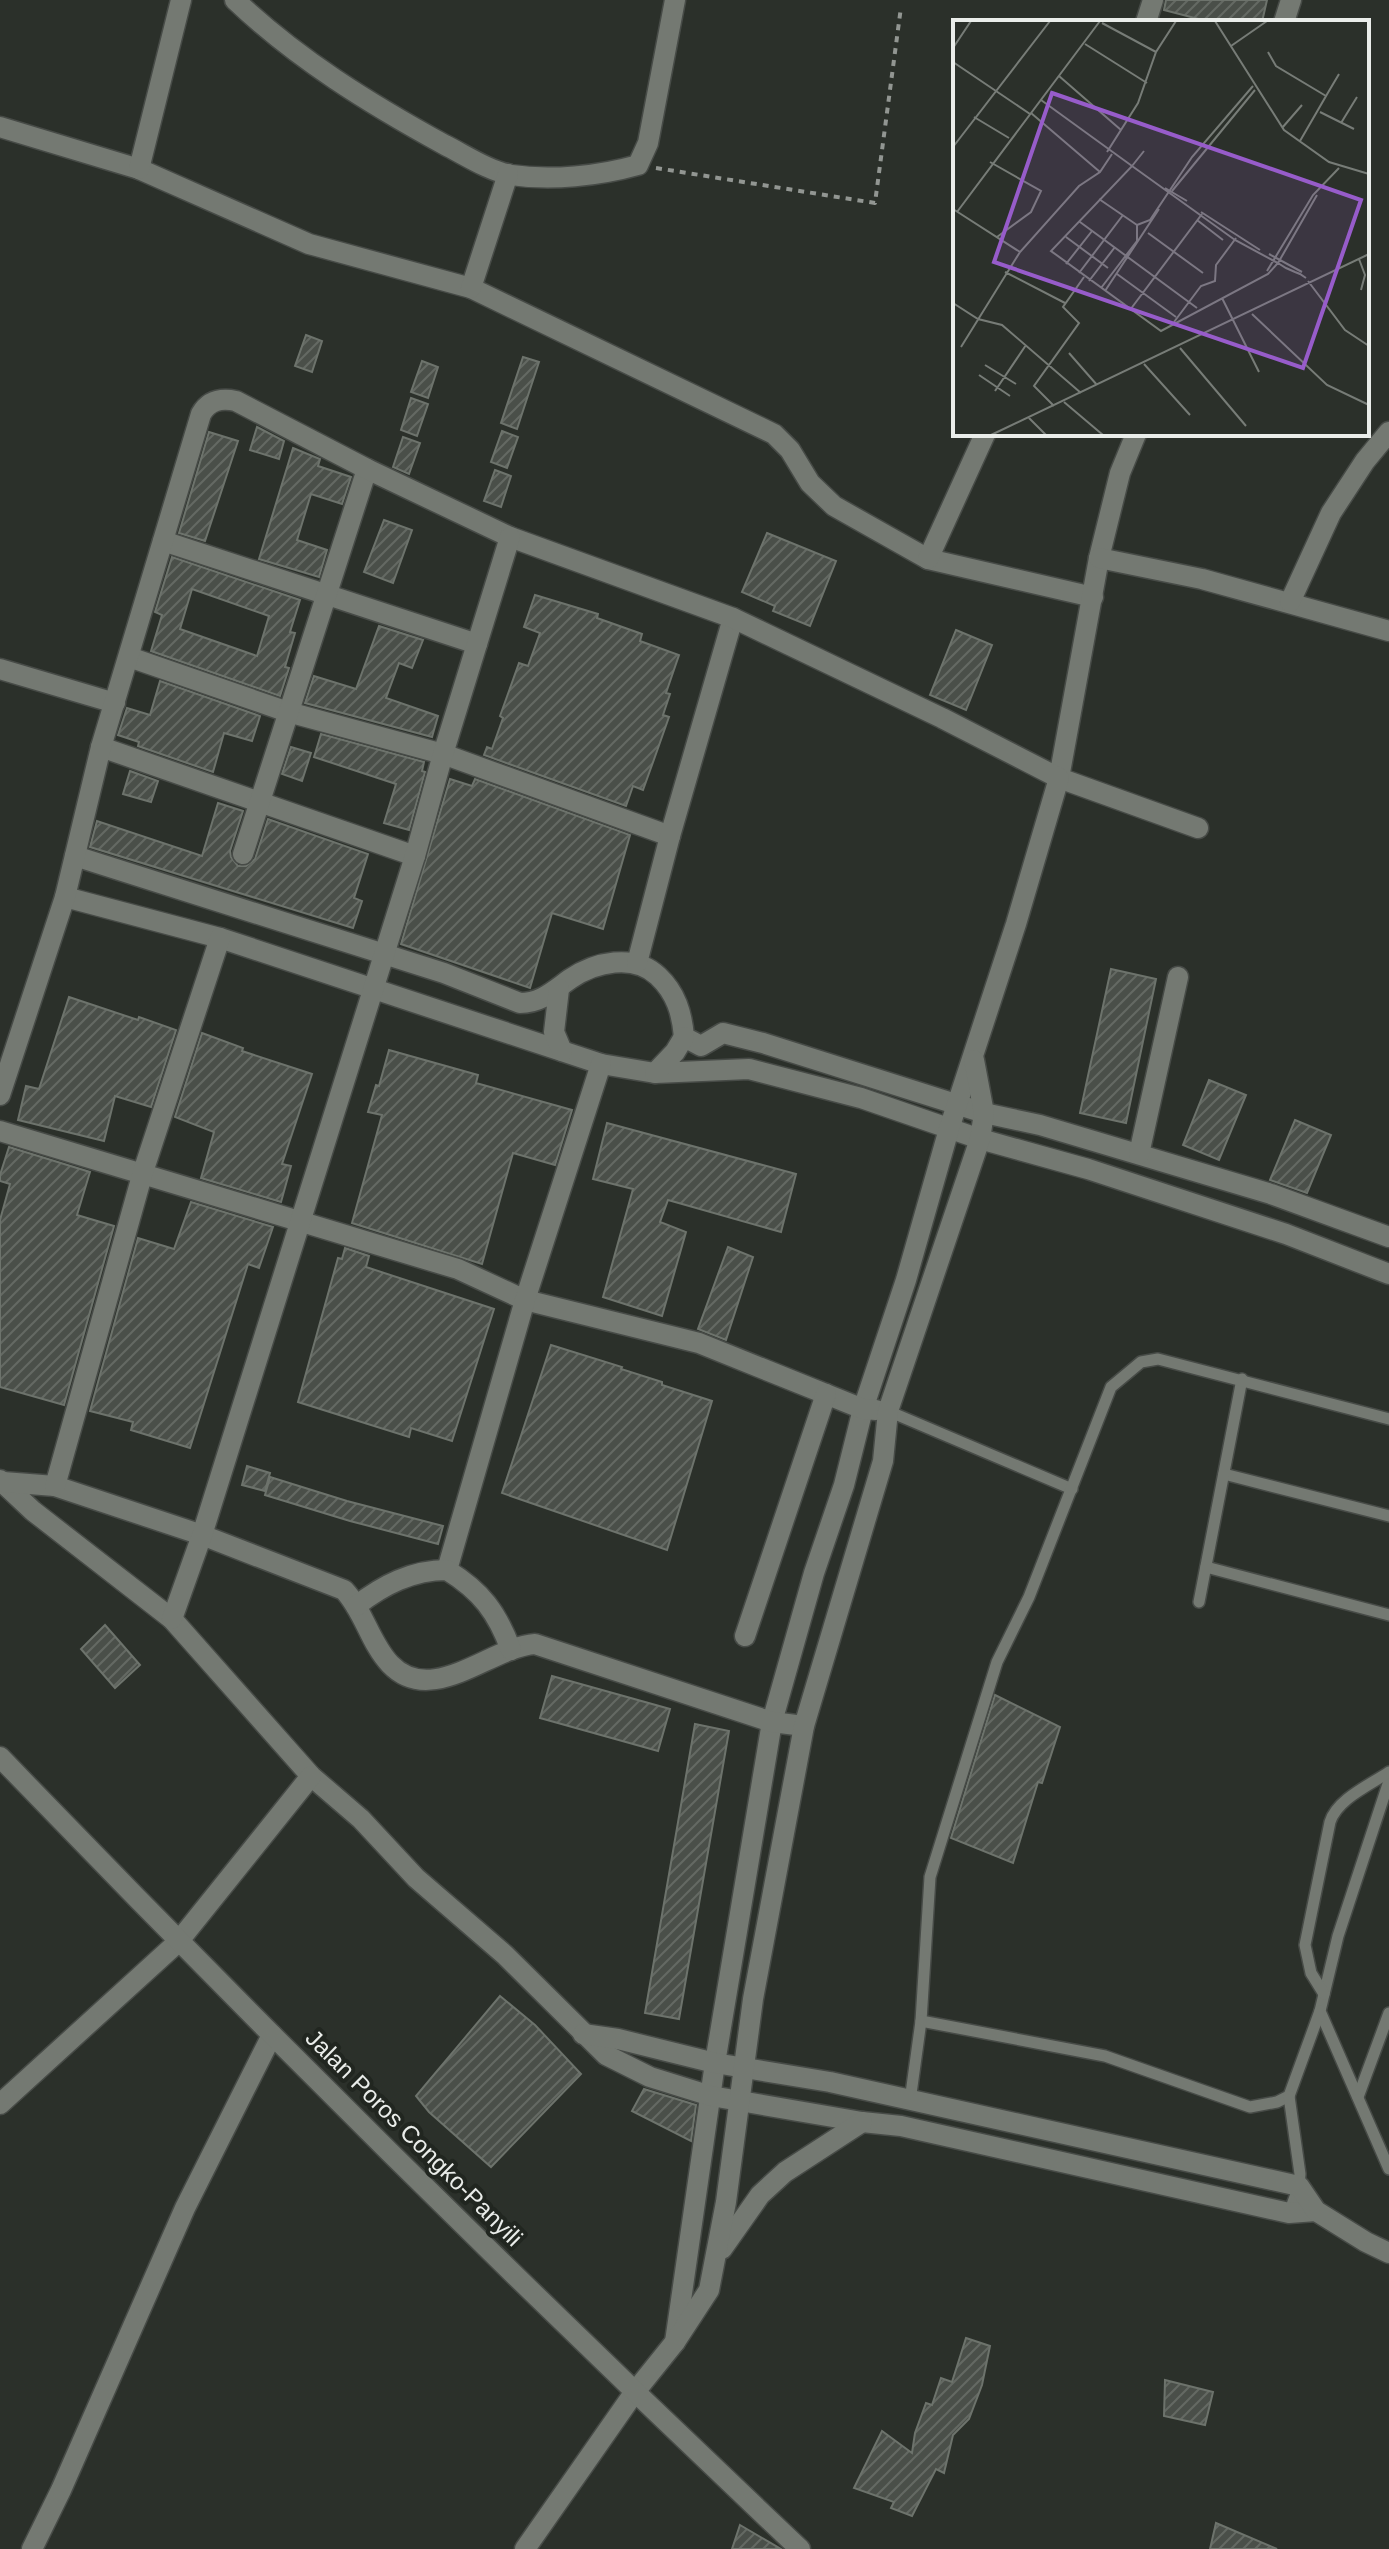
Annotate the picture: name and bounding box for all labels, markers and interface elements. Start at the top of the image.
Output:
inset map [953,20,1369,436]
street label: Jalan Poros Congko-Panyili [301,2024,528,2251]

